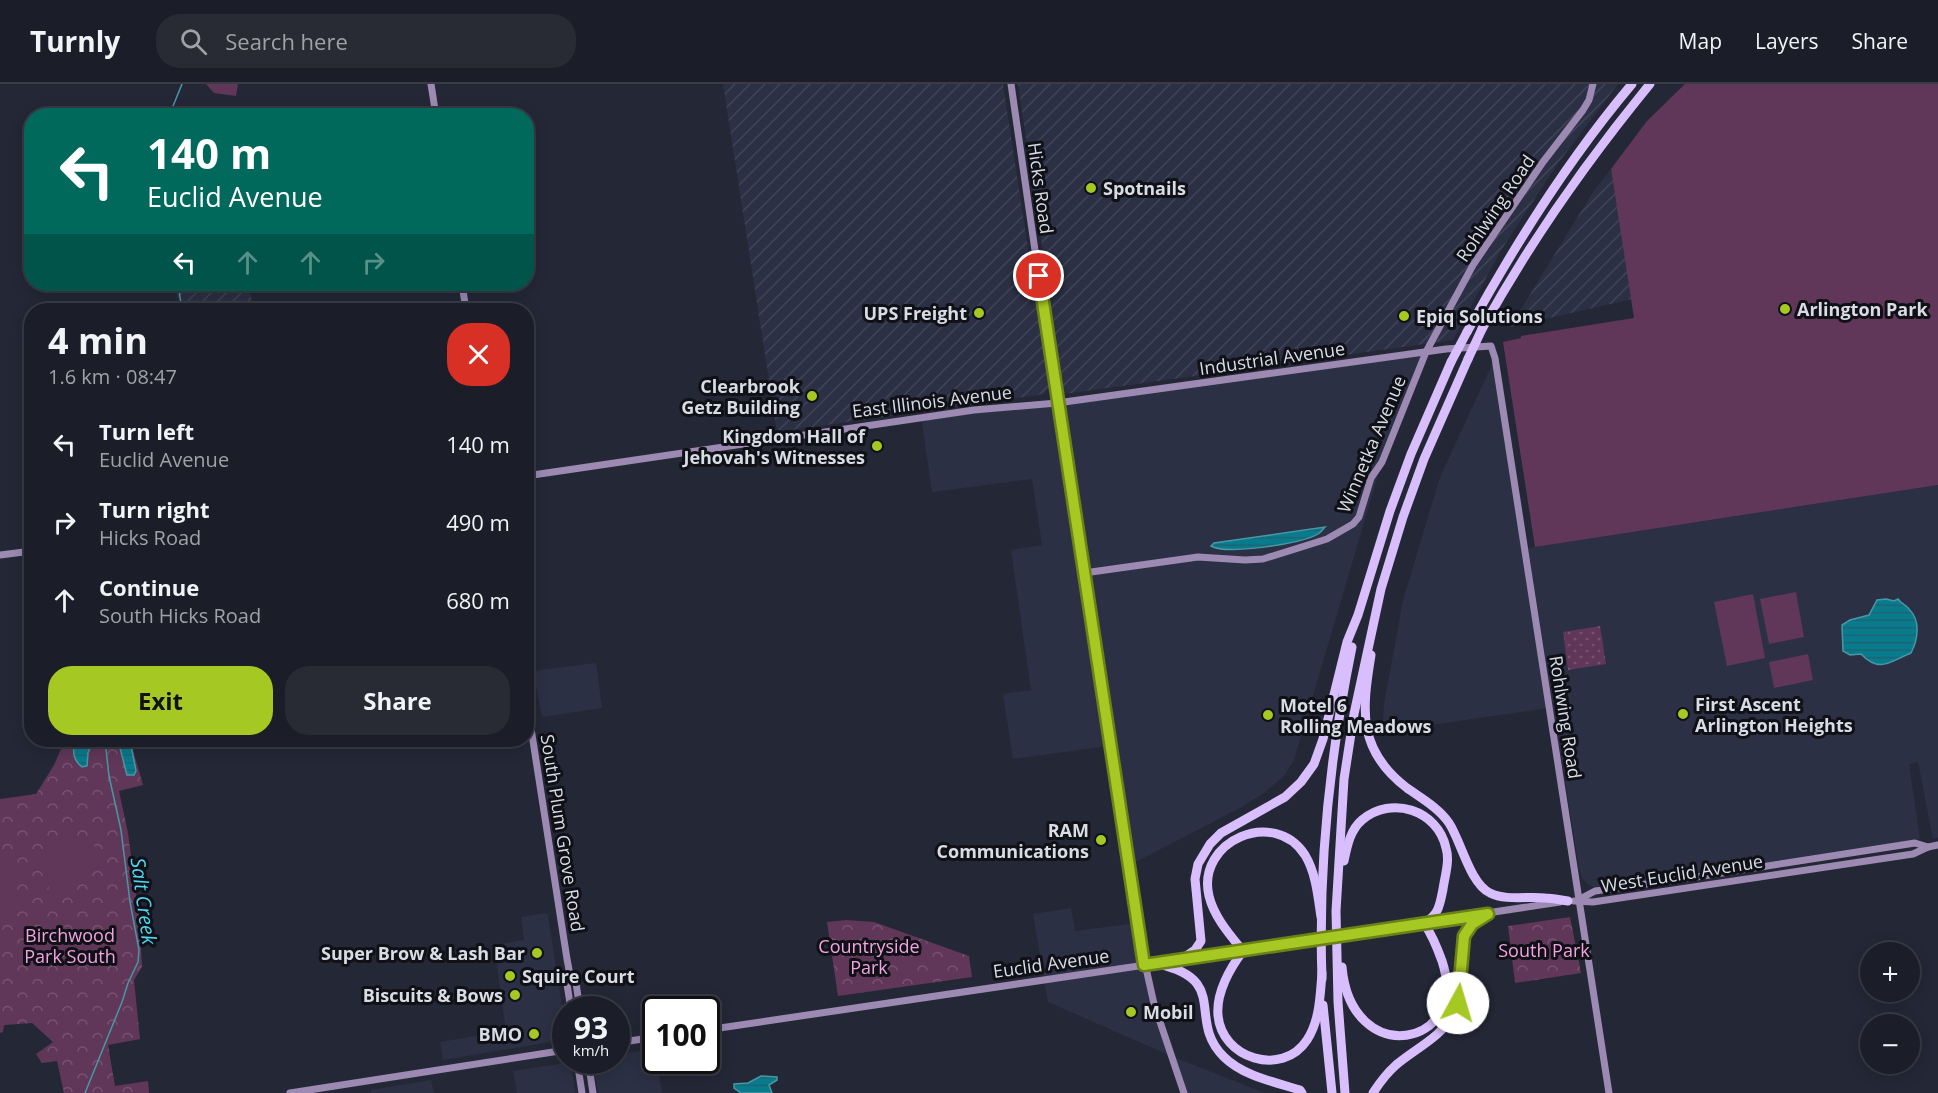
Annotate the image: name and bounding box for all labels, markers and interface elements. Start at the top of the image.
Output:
search box [156,14,576,68]
text: Turnly [30,22,120,60]
icon: search [177,25,210,58]
text: Search here [225,26,348,56]
text: Map [1679,27,1722,55]
text: Layers [1755,27,1819,55]
text: Share [1852,27,1908,55]
text: 140 m [147,124,271,181]
icon: left [48,132,126,210]
street label: Hicks Road [1023,141,1059,235]
street label: Rohlwing Road [1450,150,1540,266]
place label: Spotnails [1103,176,1186,200]
text: Euclid Avenue [147,178,323,215]
marker: Spotnails [1084,181,1098,195]
icon: left [168,246,201,279]
icon: ahead [231,246,264,279]
icon: ahead [294,246,327,279]
icon: right [357,246,390,279]
pin [1013,250,1064,301]
icon: arrive [1022,259,1055,292]
place label: Arlington Park [1797,297,1928,321]
place label: UPS Freight [864,301,967,325]
marker: Arlington Park [1778,302,1792,316]
place label: Epiq Solutions [1416,304,1543,328]
marker: UPS Freight [972,306,986,320]
marker: Epiq Solutions [1397,309,1411,323]
text: 4 min [48,316,148,365]
button: close [447,323,510,386]
street label: Industrial Avenue [1198,336,1346,380]
text: 1.6 km · 08:47 [48,363,177,390]
street label: Winnetka Avenue [1331,372,1411,516]
place label: Clearbrook Getz Building [681,374,801,419]
street label: East Illinois Avenue [851,379,1013,423]
marker: Clearbrook Getz Building [805,389,819,403]
text: Turn left [99,416,194,446]
place label: Kingdom Hall of Jehovah's Witnesses [681,424,866,469]
icon: left [48,428,81,461]
text: 140 m [446,429,510,459]
marker: Kingdom Hall of Jehovah's Witnesses [870,439,884,453]
text: Euclid Avenue [99,446,229,473]
text: Turn right [99,494,210,524]
icon: right [48,506,81,539]
text: 490 m [446,507,510,537]
text: Hicks Road [99,524,201,551]
text: Continue [99,572,199,602]
icon: ahead [48,584,81,617]
text: 680 m [446,585,510,615]
text: South Hicks Road [99,602,261,629]
street label: Rohlwing Road [1544,654,1588,780]
button: Exit [48,666,273,735]
button: Share [285,666,510,735]
place label: First Ascent Arlington Heights [1695,692,1853,737]
place label: Motel 6 Rolling Meadows [1280,693,1432,738]
marker: First Ascent Arlington Heights [1676,707,1690,721]
marker: Motel 6 Rolling Meadows [1261,708,1275,722]
street label: South Plum Grove Road [536,733,590,933]
place label: RAM Communications [937,818,1089,863]
marker: RAM Communications [1094,833,1108,847]
street label: West Euclid Avenue [1599,848,1765,898]
water label: Salt Creek [125,856,164,947]
park label: Birchwood Park South [24,923,116,968]
park label: Countryside Park [818,934,920,979]
park label: South Park [1498,938,1590,962]
place label: Super Brow & Lash Bar [321,941,525,965]
map controls [1860,942,1920,1074]
button: + [1860,942,1920,1002]
street label: Euclid Avenue [991,943,1111,983]
marker: Super Brow & Lash Bar [530,946,544,960]
place label: Squire Court [522,964,635,988]
marker: Squire Court [503,969,517,983]
position arrow [1426,971,1490,1035]
place label: Biscuits & Bows [363,983,503,1007]
marker: Biscuits & Bows [508,988,522,1002]
speed limit sign: 100 [642,996,720,1074]
place label: Mobil [1143,1000,1194,1024]
marker: Mobil [1124,1005,1138,1019]
text: 93 [574,1007,608,1048]
button: − [1860,1014,1920,1074]
place label: BMO [479,1022,522,1046]
marker: BMO [527,1027,541,1041]
text: km/h [573,1040,609,1060]

